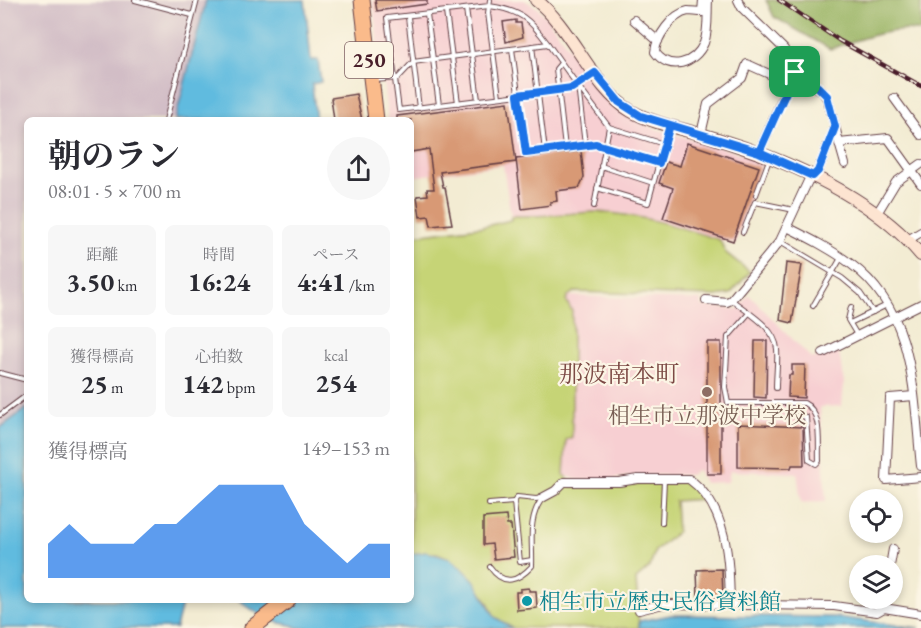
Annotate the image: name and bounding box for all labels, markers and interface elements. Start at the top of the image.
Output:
road number: 250 [345,42,393,78]
pin [769,46,820,97]
icon: arrive [778,55,811,88]
text: 朝のラン [48,134,180,177]
button: share [327,137,390,200]
text: 08:01 · 5 × 700 m [48,178,181,204]
text: 距離 [86,244,118,265]
text: 時間 [203,244,235,265]
text: ペース [312,244,360,265]
text: 3.50 [67,265,114,299]
text: 16:24 [188,265,250,299]
text: 4:41 [297,265,346,299]
text: km [114,275,137,296]
text: /km [346,275,375,296]
text: kcal [324,345,348,366]
text: 獲得標高 [70,346,134,367]
text: 心拍数 [195,346,243,367]
district label: 那波南本町 [559,358,679,389]
text: 254 [315,366,357,400]
text: 25 [80,367,108,401]
text: 142 [182,367,224,401]
text: m [108,377,124,398]
text: bpm [224,377,256,398]
marker: 相生市立那波中学校 [700,385,714,399]
place label: 相生市立那波中学校 [608,401,806,430]
text: 149–153 m [302,435,390,461]
text: 獲得標高 [48,438,128,464]
map controls [849,489,903,609]
button: locate [849,489,903,543]
button: layers [849,555,903,609]
place label: 相生市立歴史民俗資料館 [539,587,781,616]
marker: 相生市立歴史民俗資料館 [520,594,534,608]

